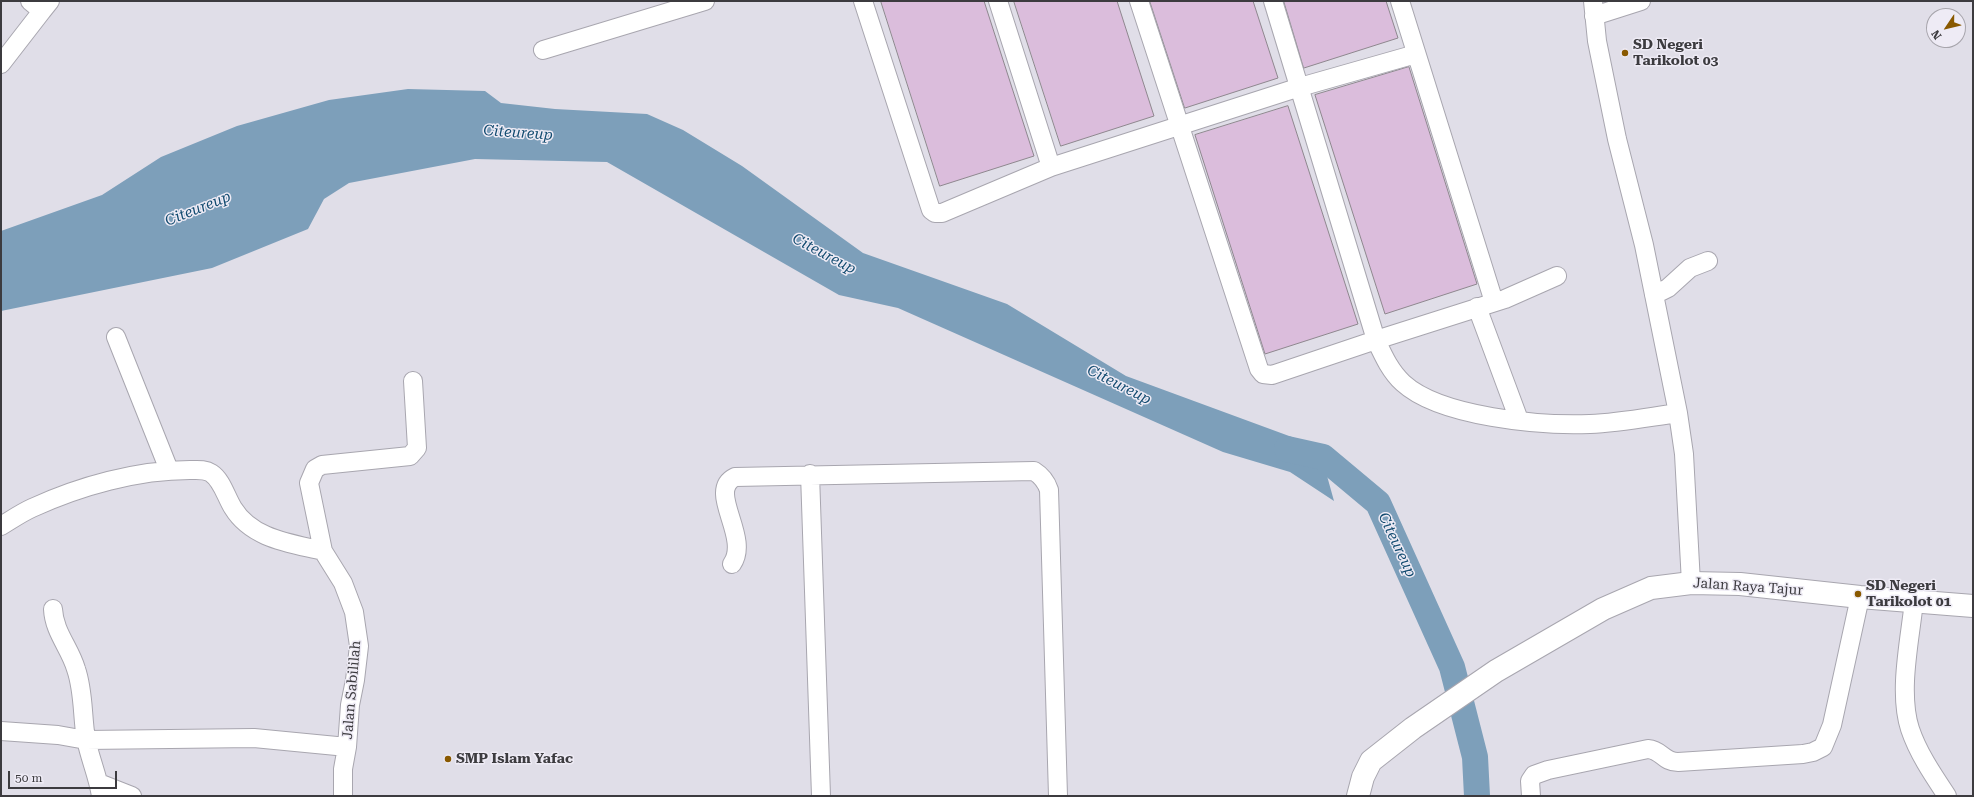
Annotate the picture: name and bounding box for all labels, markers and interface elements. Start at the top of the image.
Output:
north arrow [1926,8,1966,48]
text: N [1929,27,1944,42]
place label: SD Negeri Tarikolot 03 [1633,37,1718,70]
marker: SD Negeri Tarikolot 03 [1620,48,1630,58]
water label: Citeureup [483,122,553,144]
water label: Citeureup [162,188,234,230]
water label: Citeureup [789,230,859,278]
water label: Citeureup [1084,361,1154,409]
water label: Citeureup [1374,510,1420,580]
street label: Jalan Raya Tajur [1692,575,1804,599]
place label: SD Negeri Tarikolot 01 [1866,578,1951,610]
marker: SD Negeri Tarikolot 01 [1853,589,1863,599]
street label: Jalan Sabililah [339,640,365,740]
place label: SMP Islam Yafac [456,751,573,767]
marker: SMP Islam Yafac [443,754,453,764]
scale bar [10,763,119,789]
text: 50 m [15,771,42,785]

